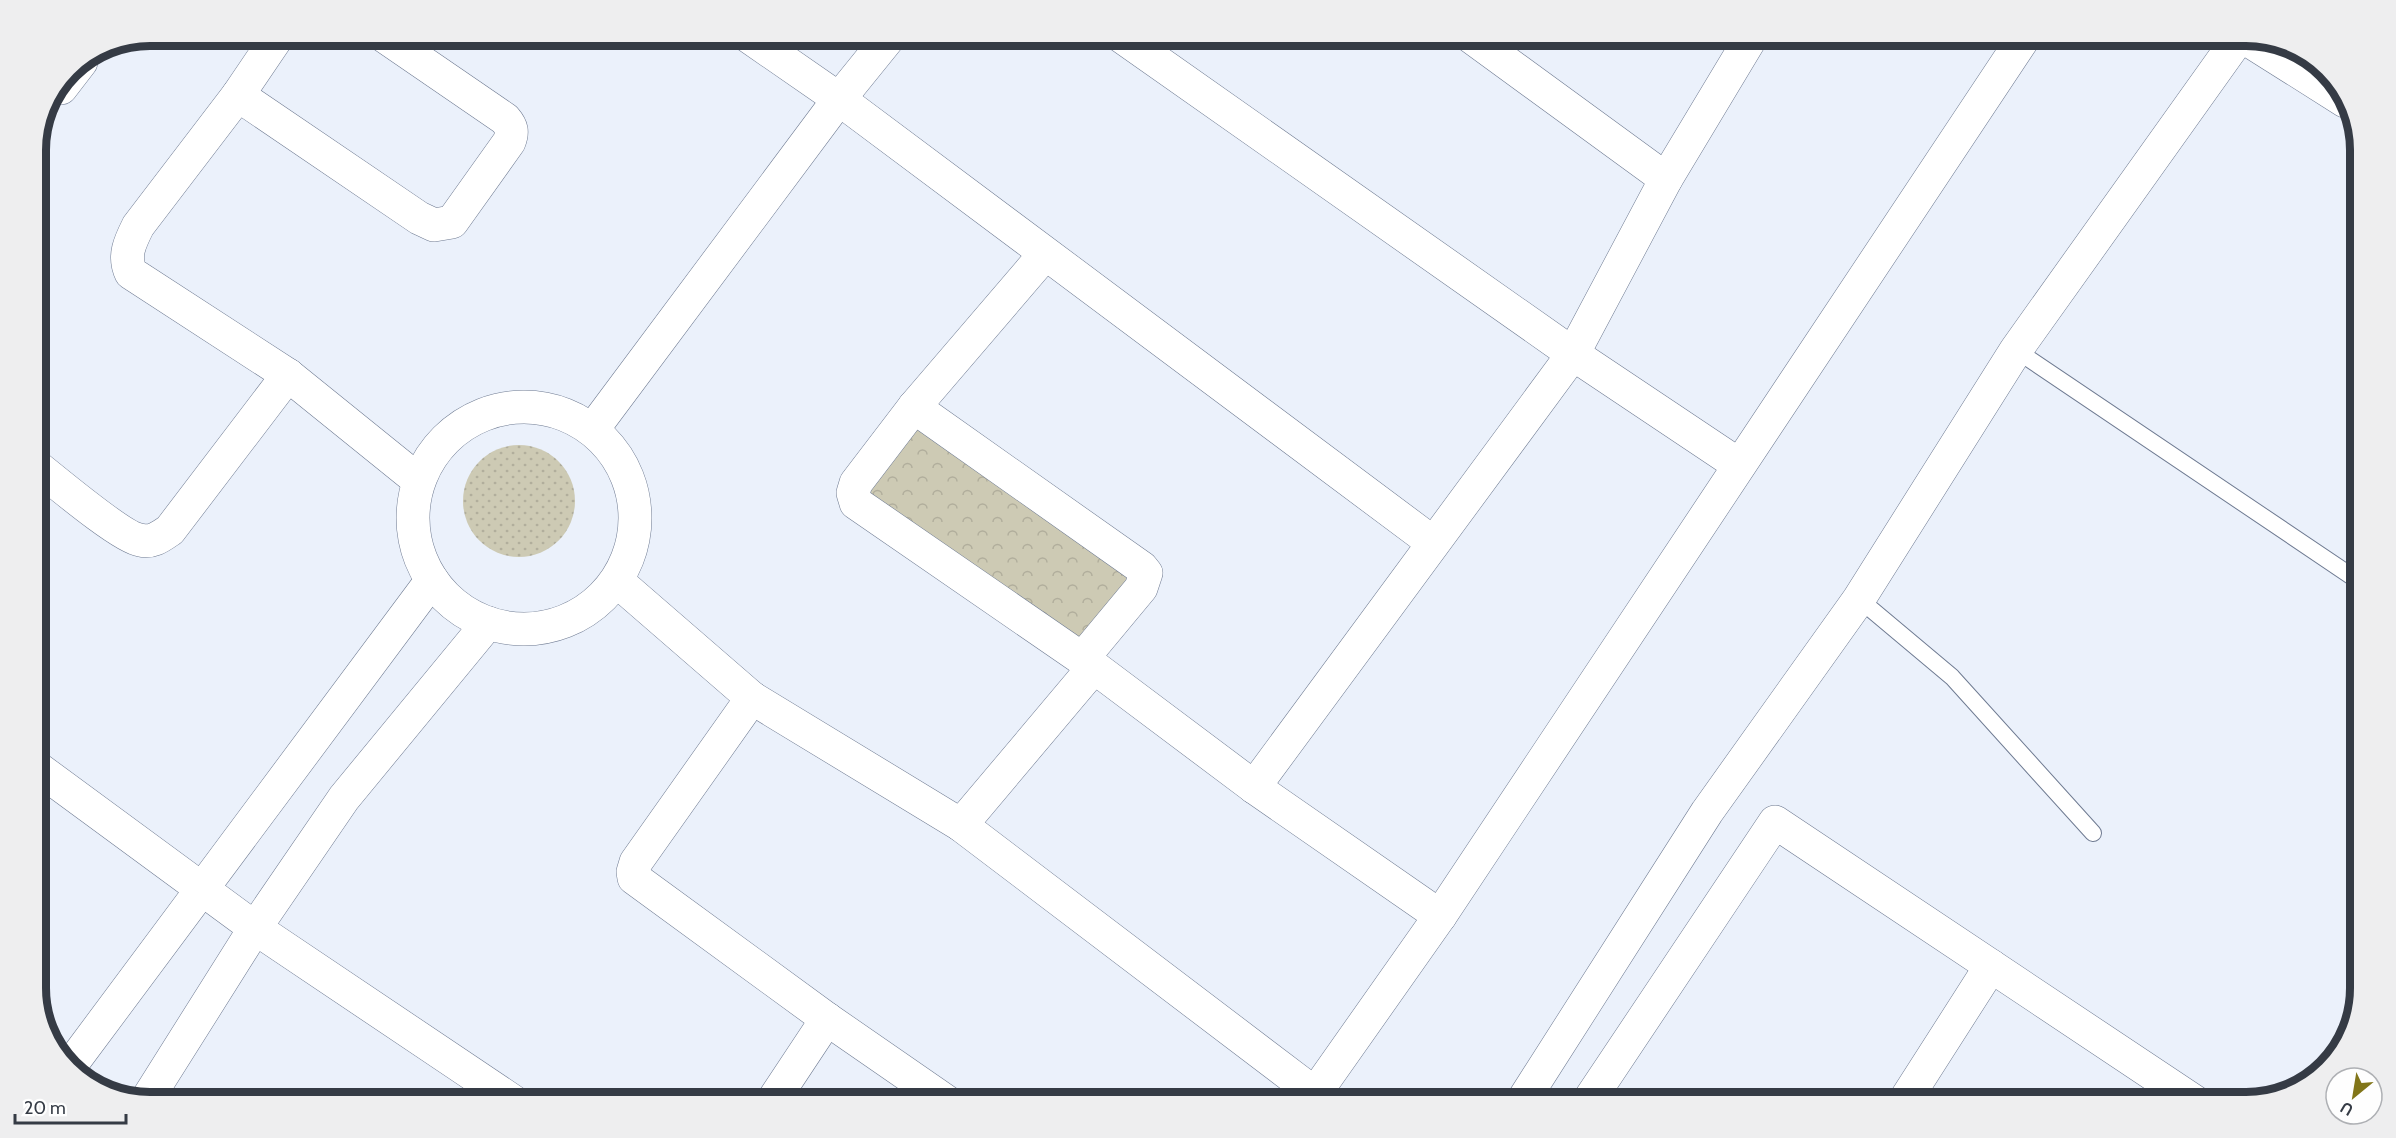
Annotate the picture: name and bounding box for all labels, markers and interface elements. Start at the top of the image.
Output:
north arrow [2324,1066,2384,1126]
scale bar [15,1087,126,1125]
text: 20 m [24,1097,66,1119]
text: U [2337,1097,2356,1120]

